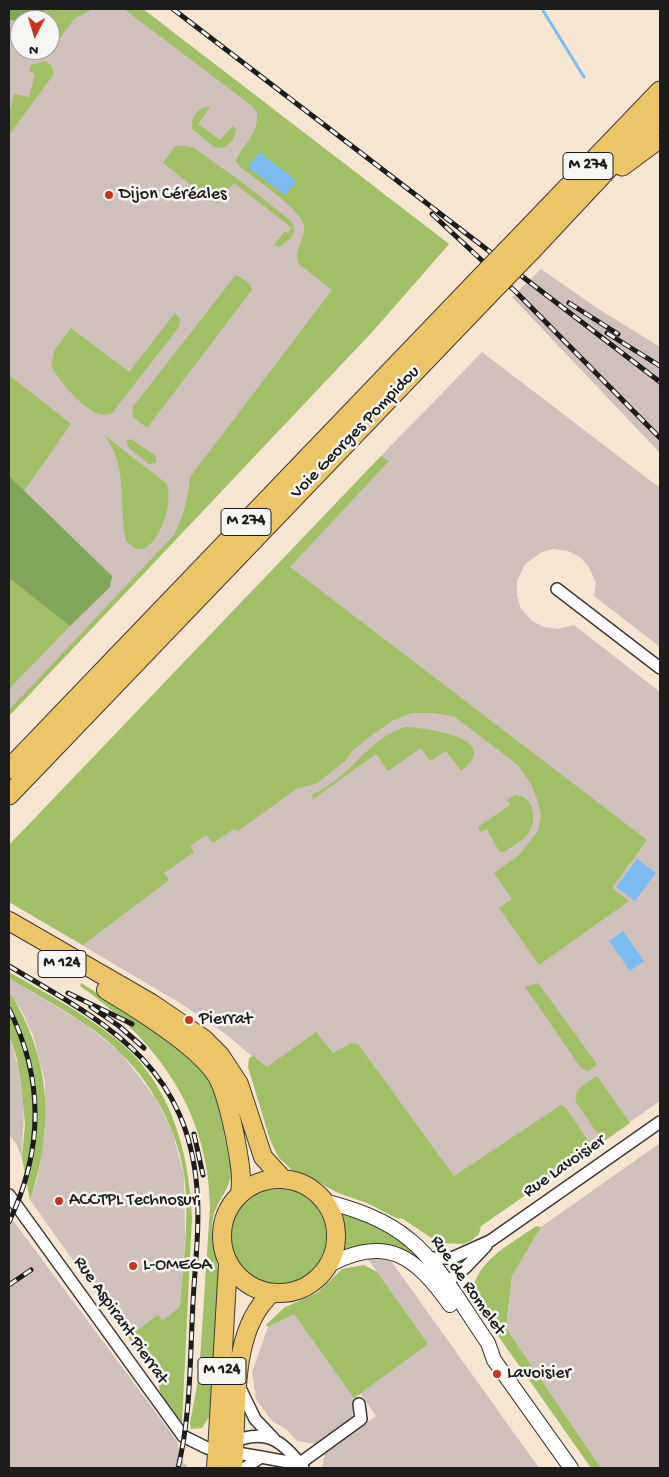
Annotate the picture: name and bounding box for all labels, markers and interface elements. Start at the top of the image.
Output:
north arrow [10,10,60,60]
text: N [28,41,39,58]
road number: M 274 [563,153,613,180]
place label: Dijon Céréales [119,184,227,206]
marker: Dijon Céréales [103,189,115,201]
street label: Voie Georges Pompidou [287,362,425,504]
road number: M 274 [221,508,271,536]
road number: M 124 [38,951,86,978]
place label: Pierrat [199,1009,252,1031]
marker: Pierrat [183,1014,195,1026]
street label: Rue Lavoisier [520,1131,610,1203]
place label: ACCTPL Technosur [69,1190,198,1212]
marker: ACCTPL Technosur [53,1195,65,1207]
street label: Rue de Romelet [425,1232,509,1340]
street label: Rue Aspirant Pierrat [68,1253,172,1389]
place label: L-OMEGA [143,1255,212,1277]
marker: L-OMEGA [127,1260,139,1272]
road number: M 124 [198,1358,246,1384]
place label: Lavoisier [507,1363,571,1385]
marker: Lavoisier [491,1368,503,1380]

